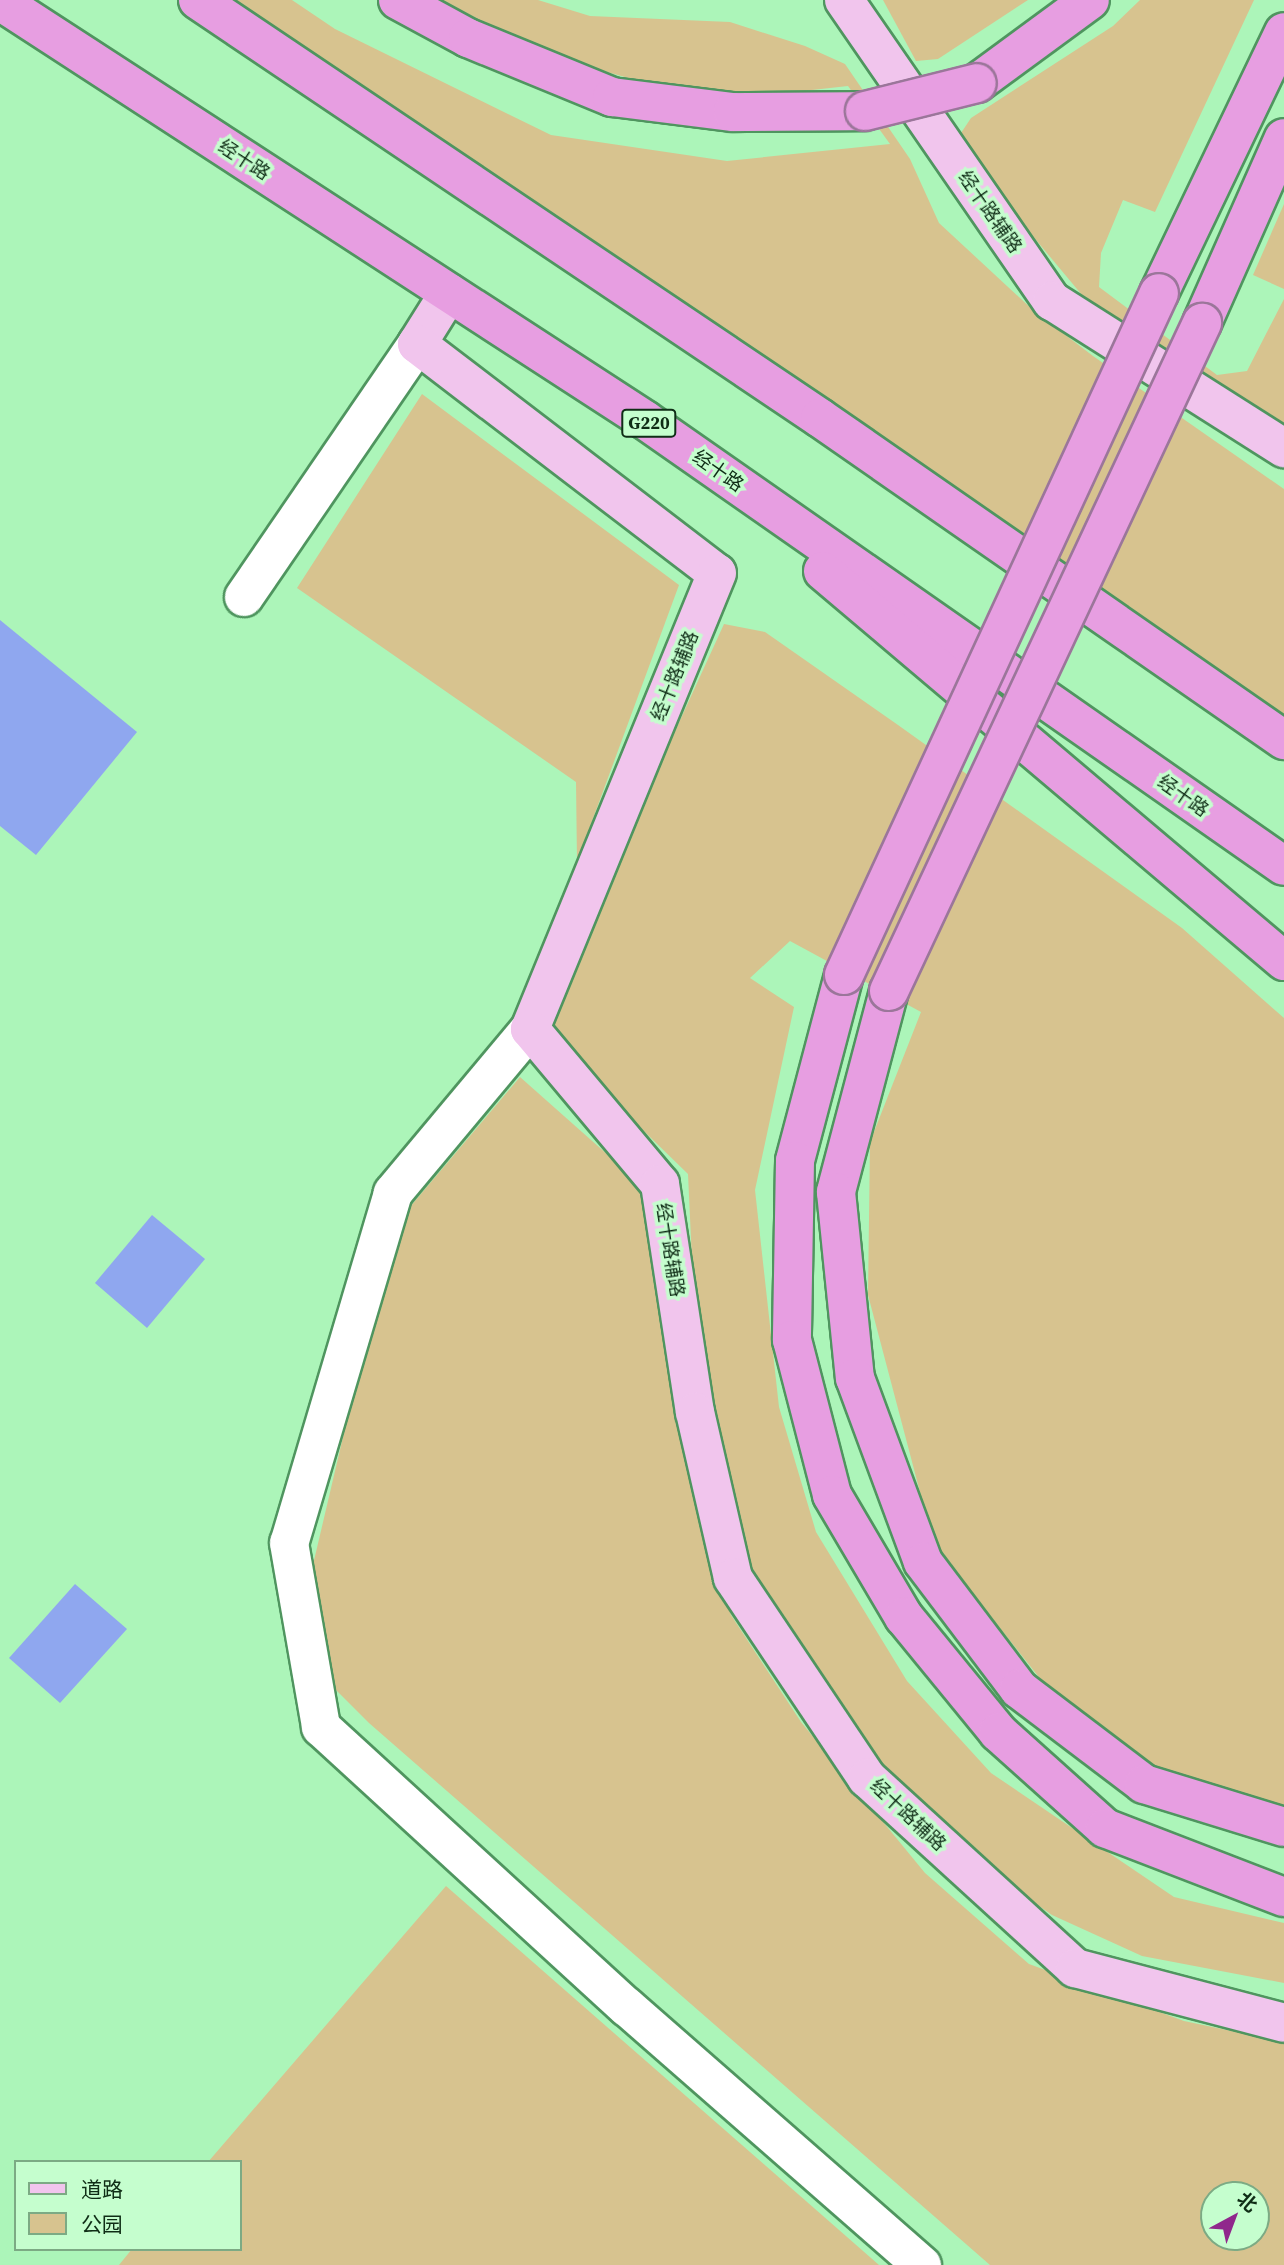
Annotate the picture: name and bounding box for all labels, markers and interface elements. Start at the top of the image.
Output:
street label: 经十路 [214,135,274,185]
street label: 经十路辅路 [953,167,1027,257]
road number: G220 [621,408,677,438]
street label: 经十路 [688,445,748,497]
street label: 经十路辅路 [647,628,703,724]
street label: 经十路 [1153,770,1213,822]
street label: 经十路辅路 [651,1201,689,1299]
street label: 经十路辅路 [865,1774,951,1856]
legend [14,2160,242,2251]
text: 道路 [81,2175,123,2204]
north arrow [1200,2181,1270,2251]
text: 北 [1232,2186,1263,2218]
text: 公园 [81,2210,123,2239]

